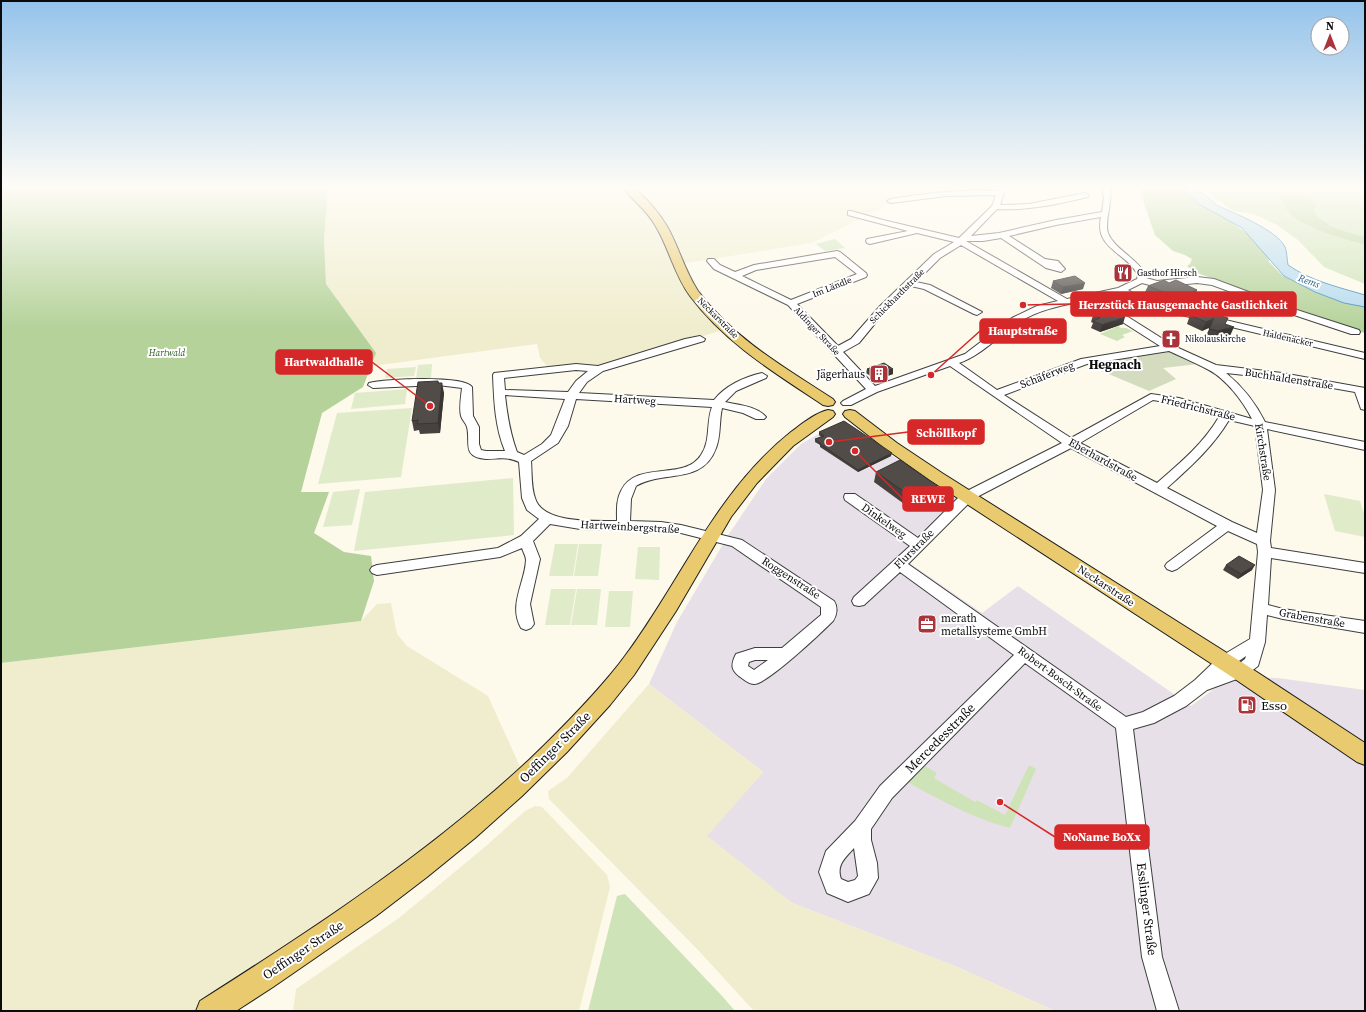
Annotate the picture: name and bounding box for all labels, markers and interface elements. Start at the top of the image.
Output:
north arrow [1310,16,1350,56]
text: N [1326,19,1334,34]
restaurant icon: Gasthof Hirsch [1112,262,1134,284]
street label: Schickhardtstraße [867,266,927,326]
place label: Gasthof Hirsch [1137,267,1198,279]
water label: Rems [1295,271,1322,291]
street label: Im Ländle [811,274,854,300]
callout: Herzstück Hausgemachte Gastlichkeit [1071,292,1296,316]
street label: Neckarstraße [695,295,741,341]
text: Herzstück Hausgemachte Gastlichkeit [1078,297,1288,313]
street label: Aldinger Straße [791,304,843,358]
callout: Hauptstraße [980,319,1066,343]
text: Hauptstraße [988,323,1058,339]
street label: Haldenäcker [1262,326,1315,350]
church icon: Nikolauskirche [1160,328,1182,350]
place label: Nikolauskirche [1185,333,1246,345]
park label: Hartwald [148,347,185,359]
callout: Hartwaldhalle [276,350,372,374]
text: Hartwaldhalle [284,354,364,370]
district label: Hegnach [1089,356,1141,373]
street label: Schäferweg [1018,358,1076,392]
building icon: Jägerhaus [868,363,890,385]
street label: Buchhaldenstraße [1244,365,1335,393]
place label: Jägerhaus [816,367,865,382]
street label: Hartweg [614,391,657,409]
street label: Friedrichstraße [1159,391,1237,425]
callout: Schöllkopf [908,420,984,444]
street label: Kirchstraße [1251,422,1275,482]
text: Schöllkopf [916,425,977,441]
street label: Eberhardstraße [1066,435,1140,485]
callout: REWE [903,487,953,511]
text: REWE [911,491,945,507]
street label: Dinkelweg [859,500,910,542]
street label: Hartweinbergstraße [580,517,680,537]
street label: Flurstraße [891,525,938,572]
street label: Roggenstraße [759,553,824,603]
street label: Neckarstraße [1074,562,1138,610]
street label: Grabenstraße [1278,605,1347,631]
place label: merath metallsysteme GmbH [941,611,1047,639]
office icon: merath metallsysteme GmbH [916,613,938,635]
street label: Robert-Bosch-Straße [1015,643,1106,715]
fuel station icon: Esso [1236,694,1258,716]
place label: Esso [1261,697,1287,714]
street label: Mercedesstraße [901,699,979,777]
street label: Oeffinger Straße [516,707,595,786]
callout: NoName BoXx [1055,825,1149,849]
text: NoName BoXx [1063,829,1141,845]
street label: Esslinger Straße [1133,862,1161,957]
street label: Oeffinger Straße [259,916,347,983]

